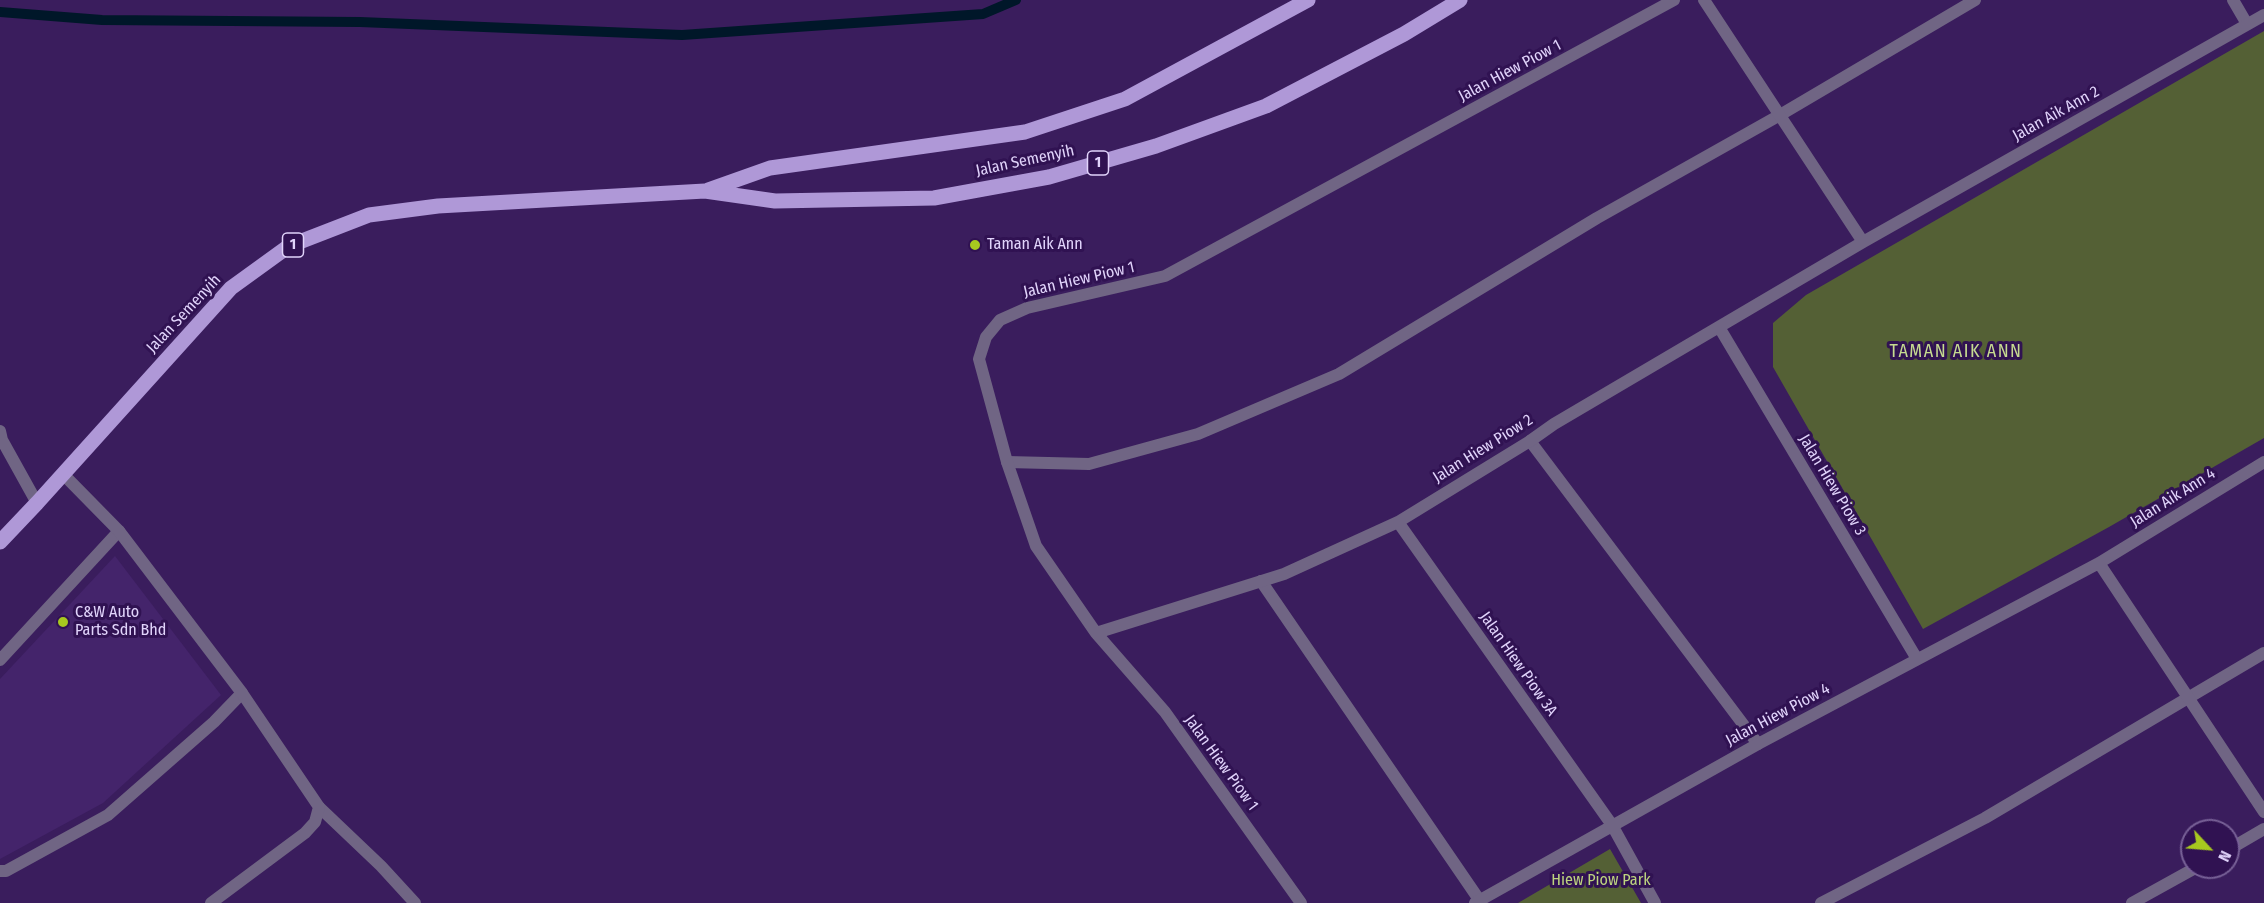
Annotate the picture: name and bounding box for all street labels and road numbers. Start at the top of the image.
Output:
street label: Jalan Hiew Piow 1 [1455,36,1565,106]
street label: Jalan Aik Ann 2 [2009,82,2103,146]
street label: Jalan Semenyih [974,141,1076,181]
road number: 1 [1088,151,1108,175]
road number: 1 [282,233,304,257]
street label: Jalan Hiew Piow 1 [1022,258,1136,302]
street label: Jalan Semenyih [143,271,225,357]
street label: Jalan Hiew Piow 2 [1429,411,1537,487]
street label: Jalan Hiew Piow 3 [1794,431,1870,539]
street label: Jalan Aik Ann 4 [2127,464,2219,532]
street label: Jalan Hiew Piow 3A [1475,608,1561,720]
street label: Jalan Hiew Piow 4 [1723,680,1833,750]
street label: Jalan Hiew Piow 1 [1180,711,1262,815]

